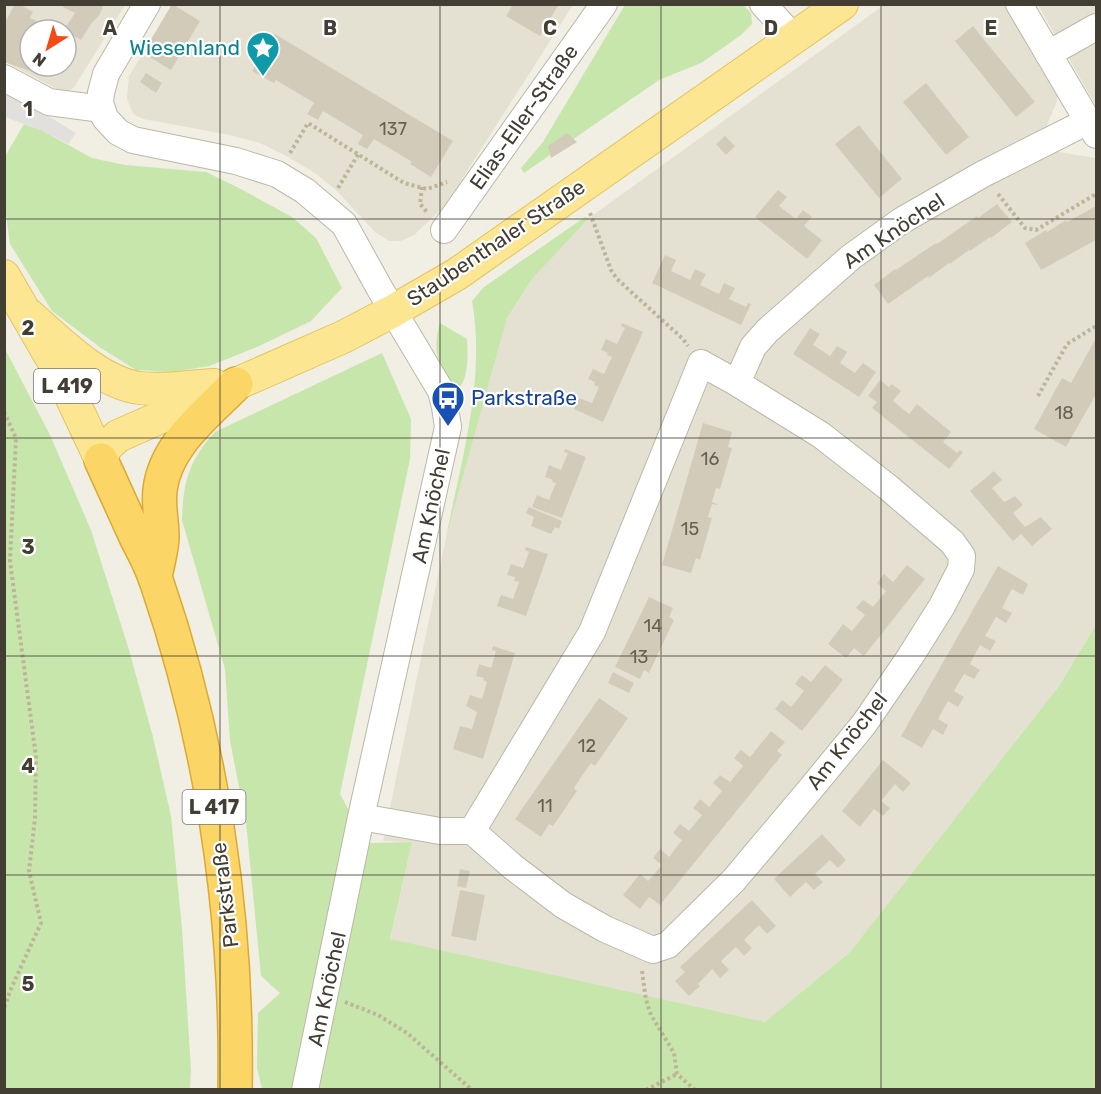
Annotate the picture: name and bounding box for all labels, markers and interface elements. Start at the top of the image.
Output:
text: A [103,16,118,40]
text: B [323,16,337,40]
text: C [543,16,557,40]
text: D [764,16,778,40]
text: E [985,16,997,40]
north arrow [18,18,78,78]
place icon: Wiesenland [245,30,281,77]
place label: Wiesenland [129,35,240,60]
street label: Elias-Eller-Straße [464,39,583,194]
text: N [29,49,50,71]
text: 1 [23,97,33,121]
house number: 137 [379,118,407,140]
street label: Staubenthaler Straße [402,174,589,311]
street label: Am Knöchel [838,188,949,274]
text: 2 [22,316,35,340]
road number: L 419 [34,369,100,403]
bus stop icon: Parkstraße [430,380,466,427]
place label: Parkstraße [471,385,577,410]
house number: 18 [1054,402,1074,424]
street label: Am Knöchel [406,446,455,565]
house number: 16 [701,448,719,470]
house number: 15 [681,518,699,540]
text: 3 [21,535,35,559]
house number: 14 [644,615,662,637]
house number: 13 [630,646,648,668]
street label: Am Knöchel [801,687,892,794]
house number: 12 [578,735,596,757]
text: 4 [21,754,35,778]
road number: L 417 [182,790,246,824]
house number: 11 [537,795,553,817]
street label: Parkstraße [206,841,243,949]
street label: Am Knöchel [302,929,351,1048]
text: 5 [22,972,35,996]

